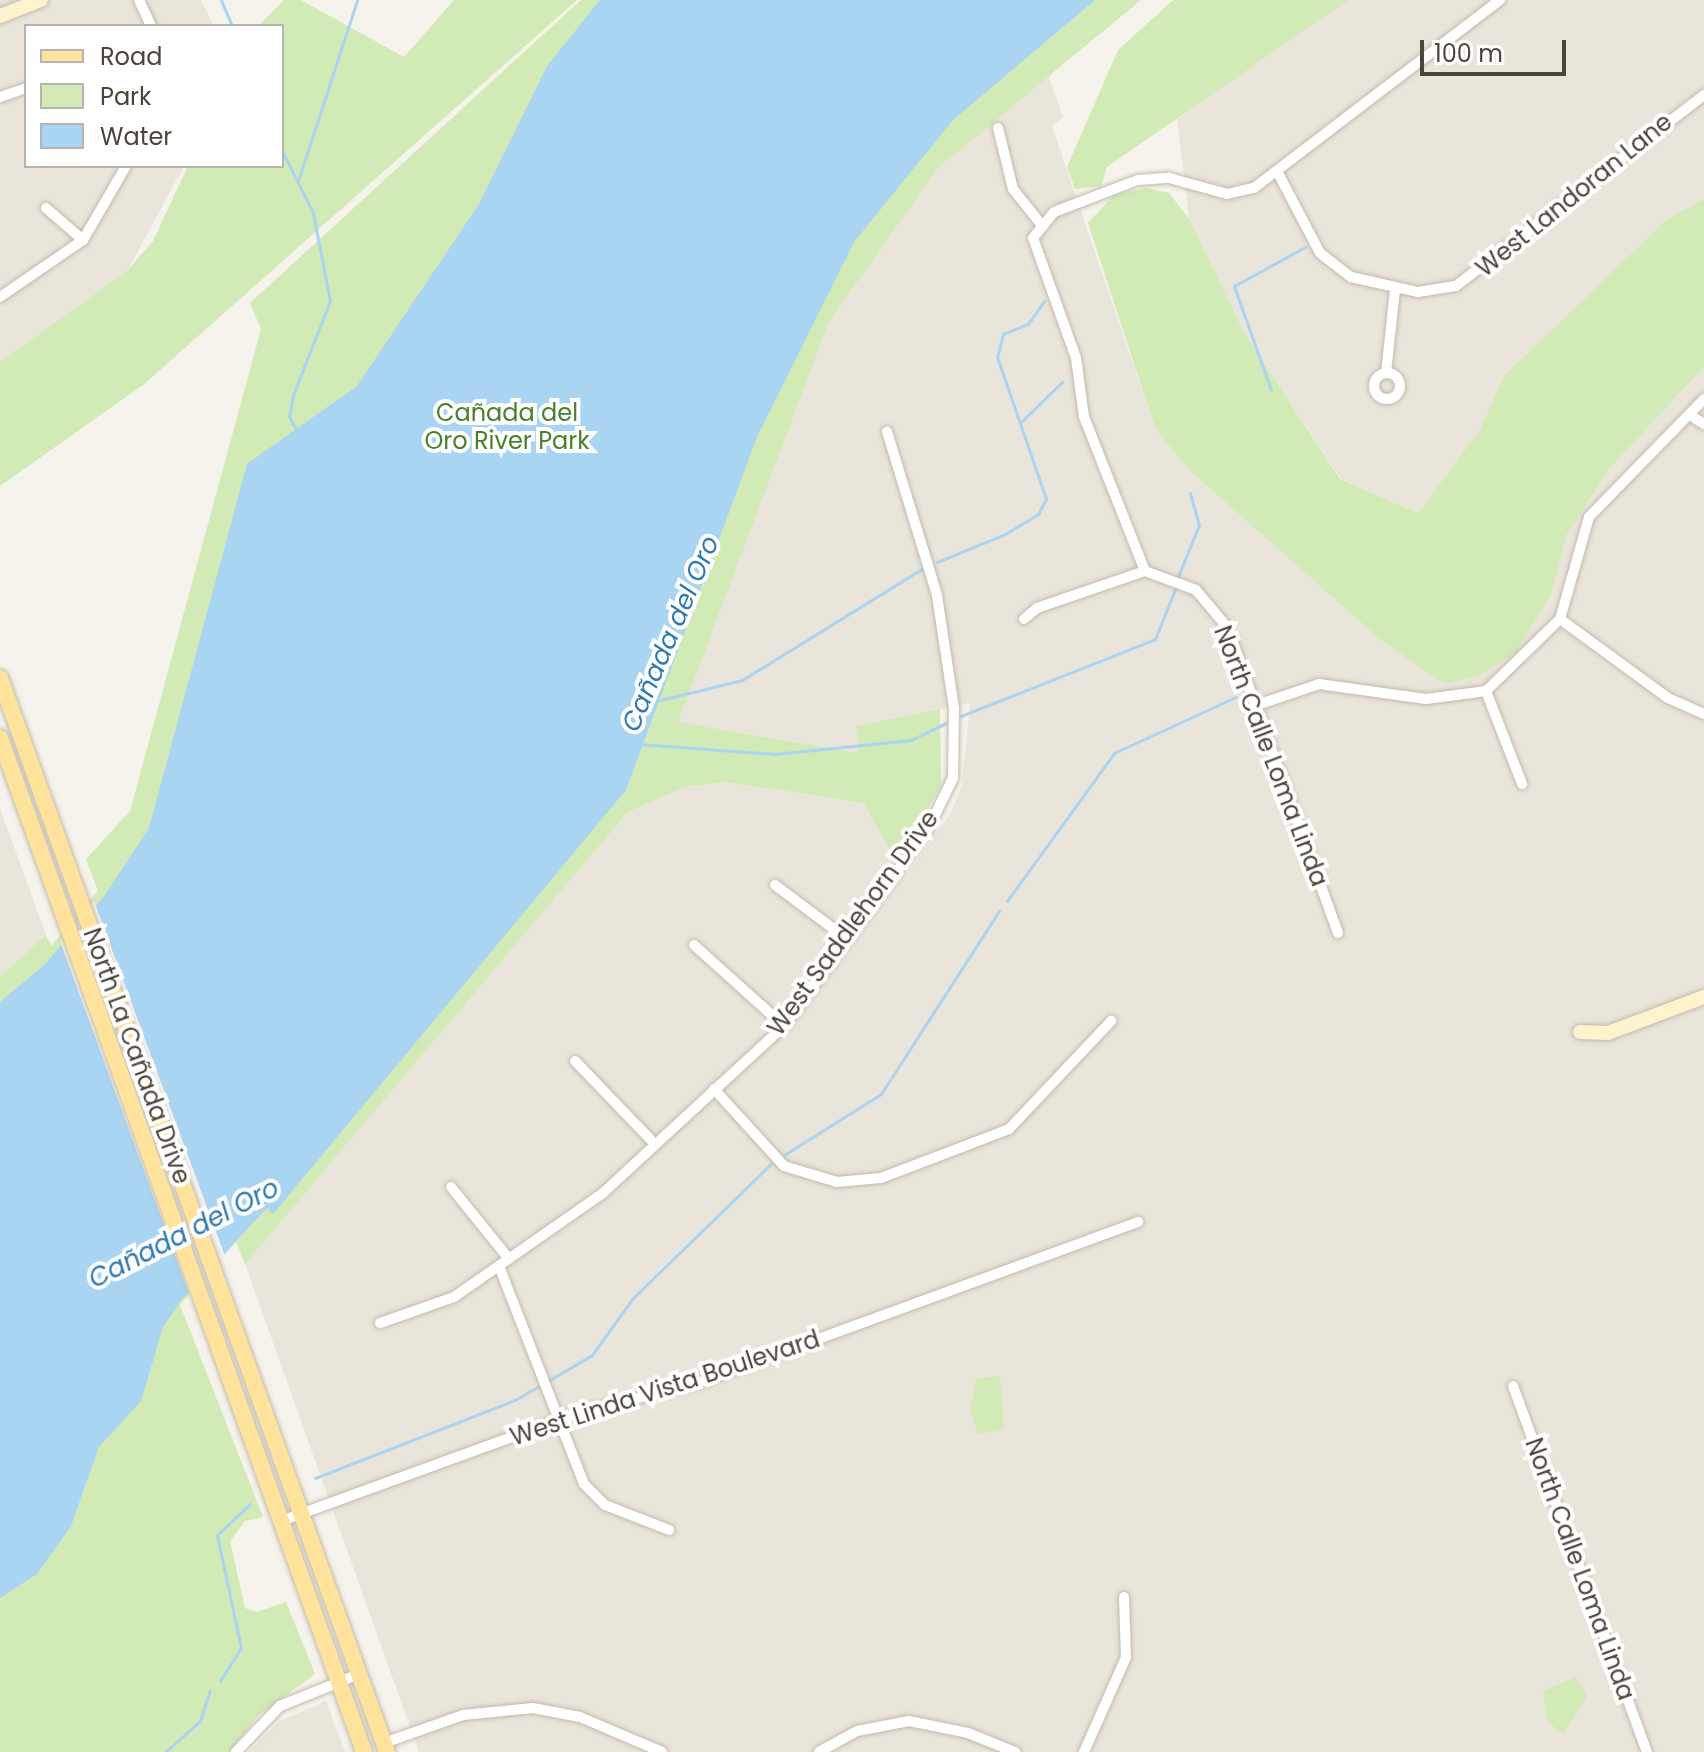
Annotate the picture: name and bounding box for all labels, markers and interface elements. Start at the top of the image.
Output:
legend [24,24,284,168]
scale bar [1424,24,1570,74]
text: 100 m [1434,37,1503,70]
text: Road [100,40,162,73]
text: Park [100,80,151,113]
street label: West Landoran Lane [1470,107,1678,283]
text: Water [100,120,172,153]
park label: Cañada del Oro River Park [424,399,590,455]
water label: Cañada del Oro [616,532,726,736]
street label: North Calle Loma Linda [1208,622,1334,890]
street label: West Saddlehorn Drive [762,805,944,1041]
street label: North La Cañada Drive [77,924,197,1188]
water label: Cañada del Oro [84,1173,284,1295]
street label: West Linda Vista Boulevard [507,1324,823,1452]
street label: North Calle Loma Linda [1519,1434,1641,1704]

